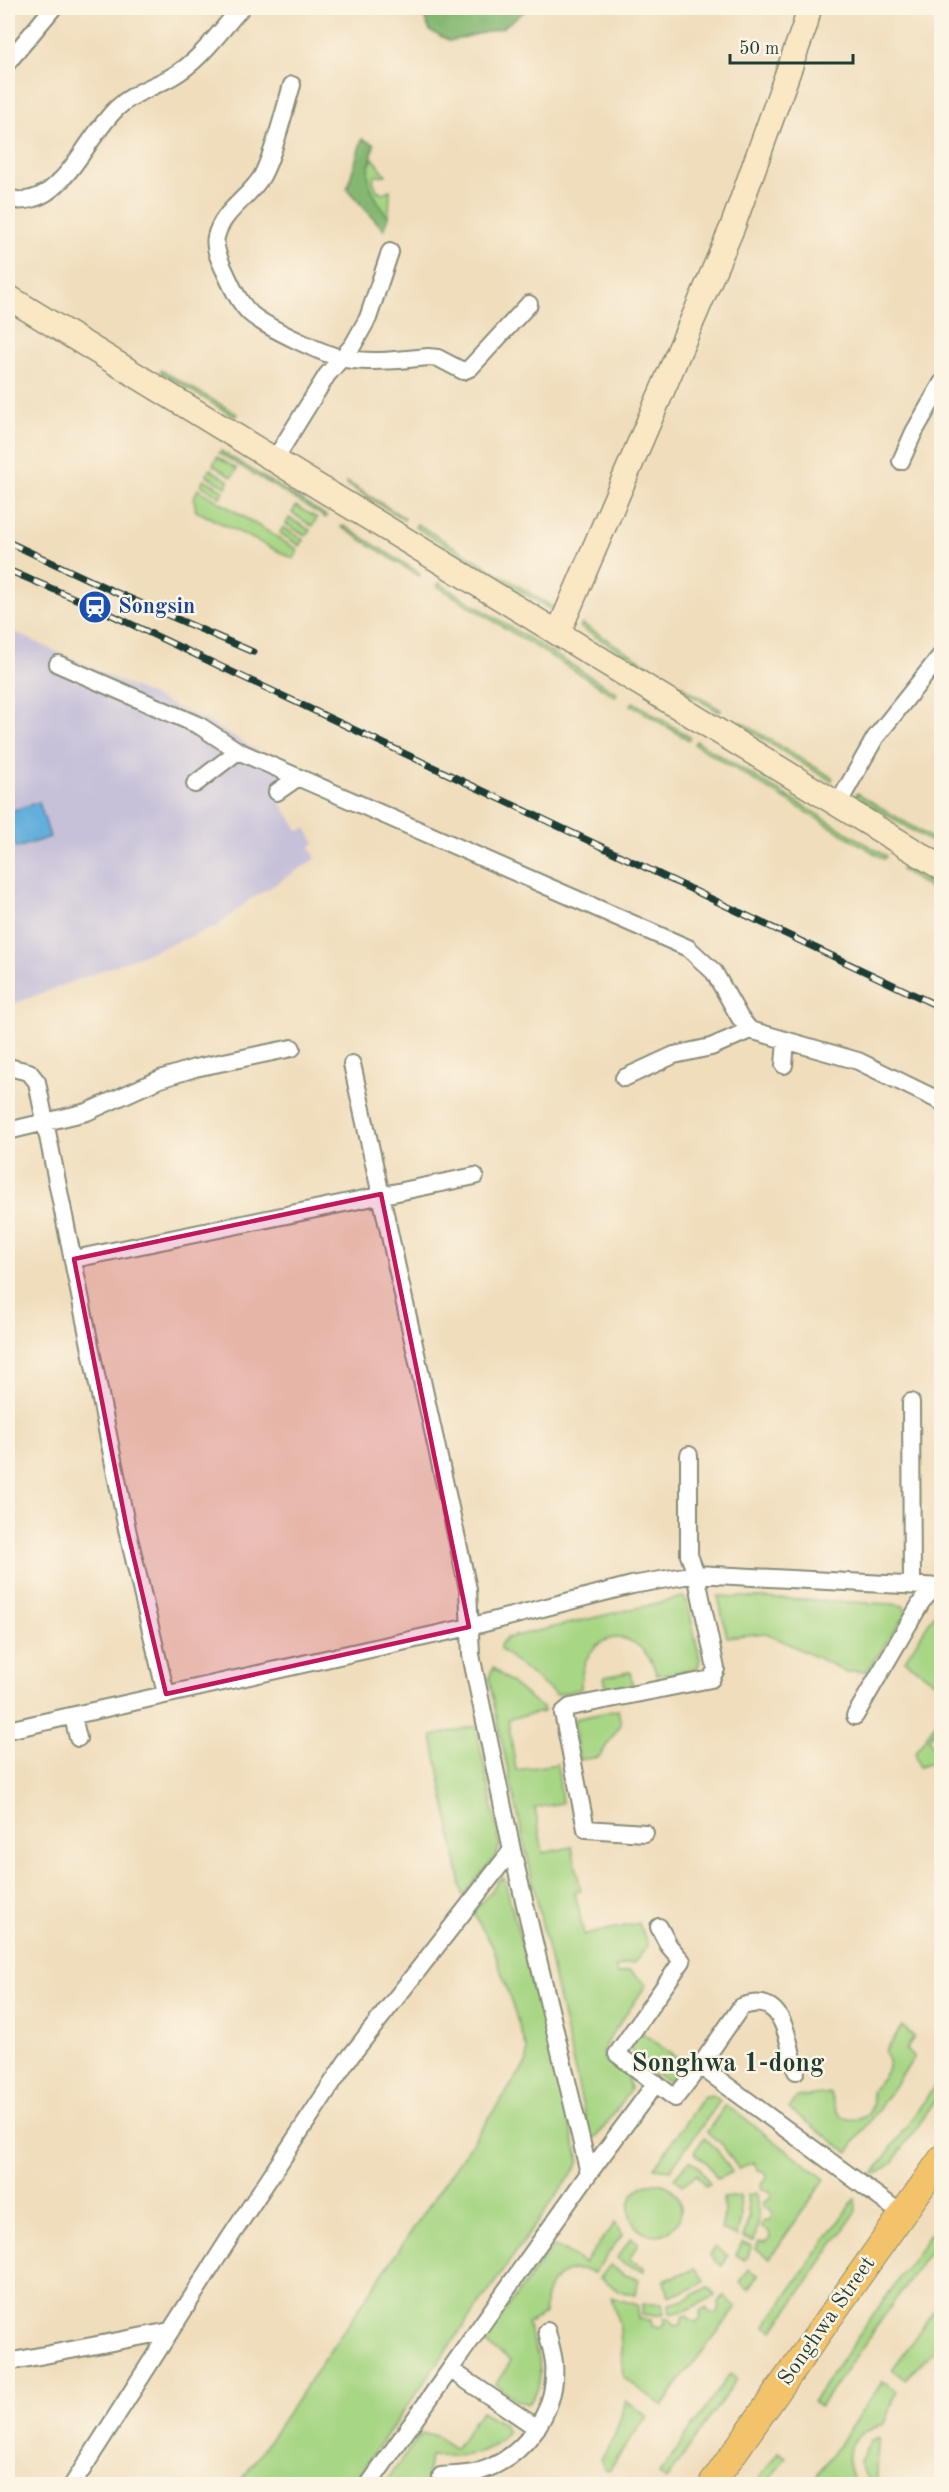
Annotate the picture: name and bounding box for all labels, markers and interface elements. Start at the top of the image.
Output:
scale bar [730,27,853,65]
text: 50 m [739,40,779,58]
station icon: Songsin [77,589,113,625]
place label: Songsin [118,596,195,618]
district label: Songhwa 1-dong [632,2051,825,2077]
street label: Songhwa Street [774,2252,880,2390]

